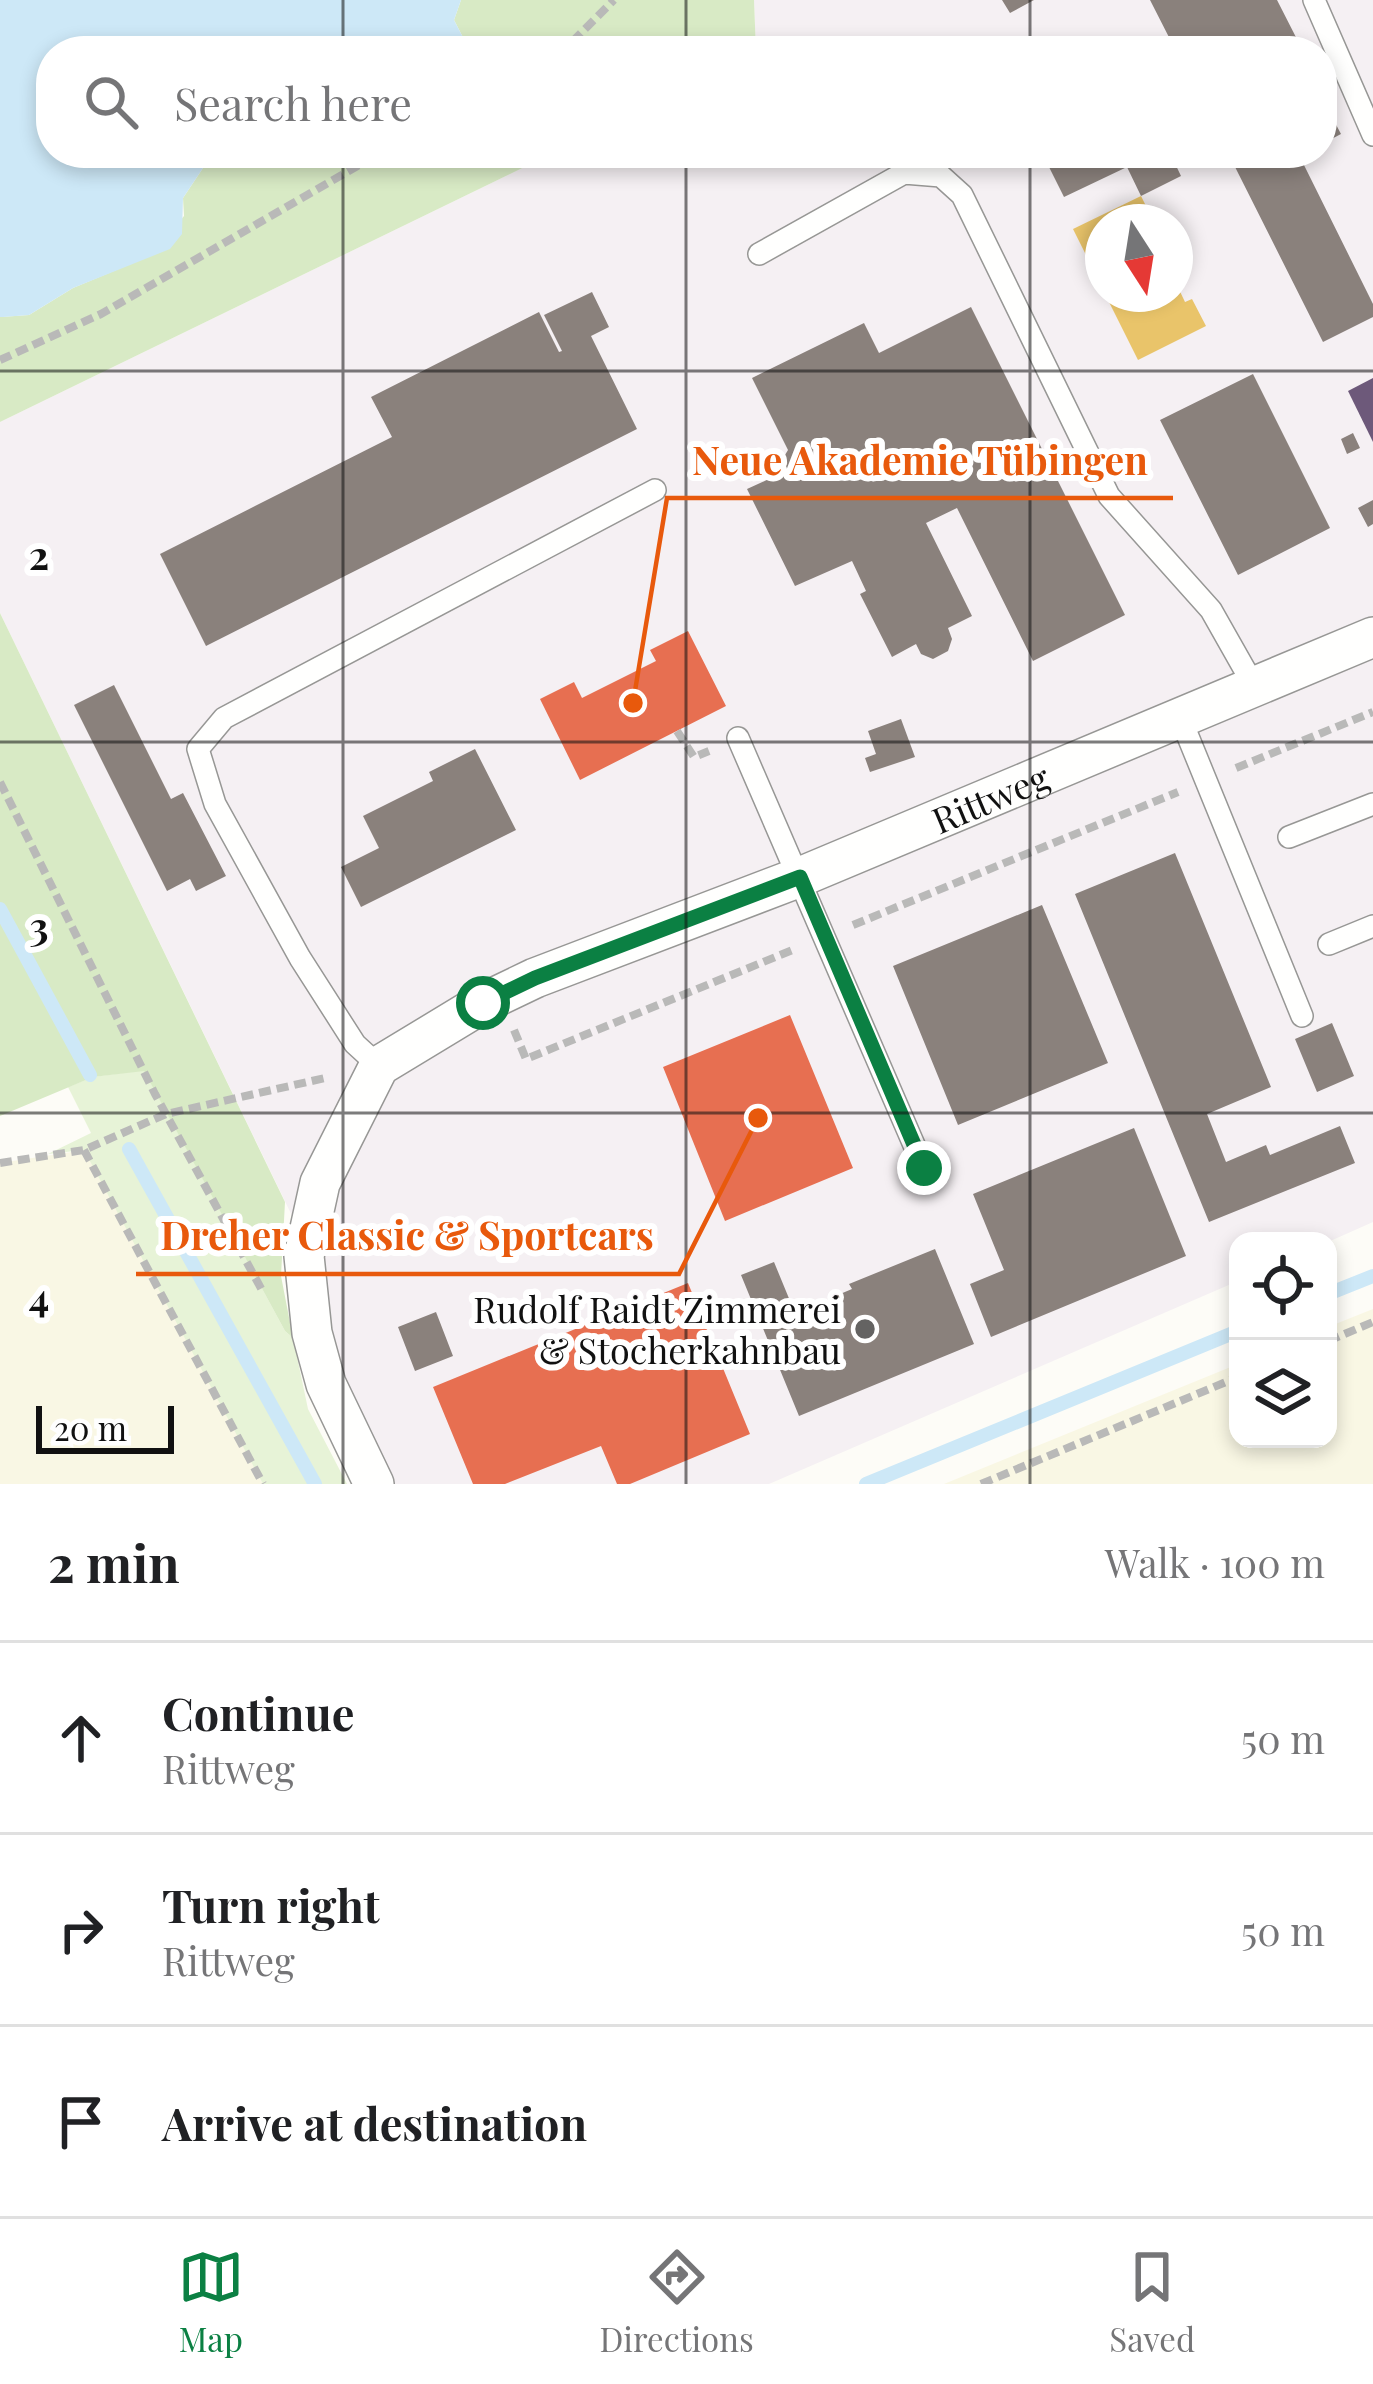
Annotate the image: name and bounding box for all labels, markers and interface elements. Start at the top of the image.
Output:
search box [36,36,1337,168]
icon: search [78,69,144,135]
text: Search here [174,72,412,132]
north arrow [1085,204,1193,312]
callout: Neue Akademie Tübingen [667,423,1173,498]
text: Neue Akademie Tübingen [692,433,1148,485]
text: 2 [29,528,49,580]
street label: Rittweg [924,752,1056,843]
text: 3 [29,899,49,951]
route start [456,976,510,1030]
route end [897,1141,951,1195]
callout: Dreher Classic & Sportcars [136,1199,679,1274]
text: Dreher Classic & Sportcars [160,1208,654,1260]
map controls [1229,1232,1337,1448]
button: locate [1229,1232,1337,1340]
text: 4 [29,1270,49,1322]
place label: Rudolf Raidt Zimmerei & Stocherkahnbau [473,1284,841,1373]
marker: Rudolf Raidt Zimmerei & Stocherkahnbau [852,1316,878,1342]
button: layers [1229,1340,1337,1448]
scale bar [36,1400,174,1453]
text: 20 m [54,1405,127,1449]
text: 2 min [48,1528,180,1596]
text: Walk · 100 m [1105,1536,1325,1588]
text: Continue [162,1682,354,1742]
icon: ahead [48,1705,114,1771]
text: 50 m [1241,1712,1325,1764]
text: Rittweg [162,1742,295,1794]
text: Turn right [162,1874,380,1934]
icon: right [48,1897,114,1963]
text: 50 m [1241,1904,1325,1956]
text: Rittweg [162,1934,295,1986]
icon: arrive [48,2089,114,2155]
text: Arrive at destination [162,2092,587,2152]
tab: Map [178,2244,244,2360]
tab: Directions [599,2244,754,2360]
tab: Saved [1109,2244,1195,2360]

